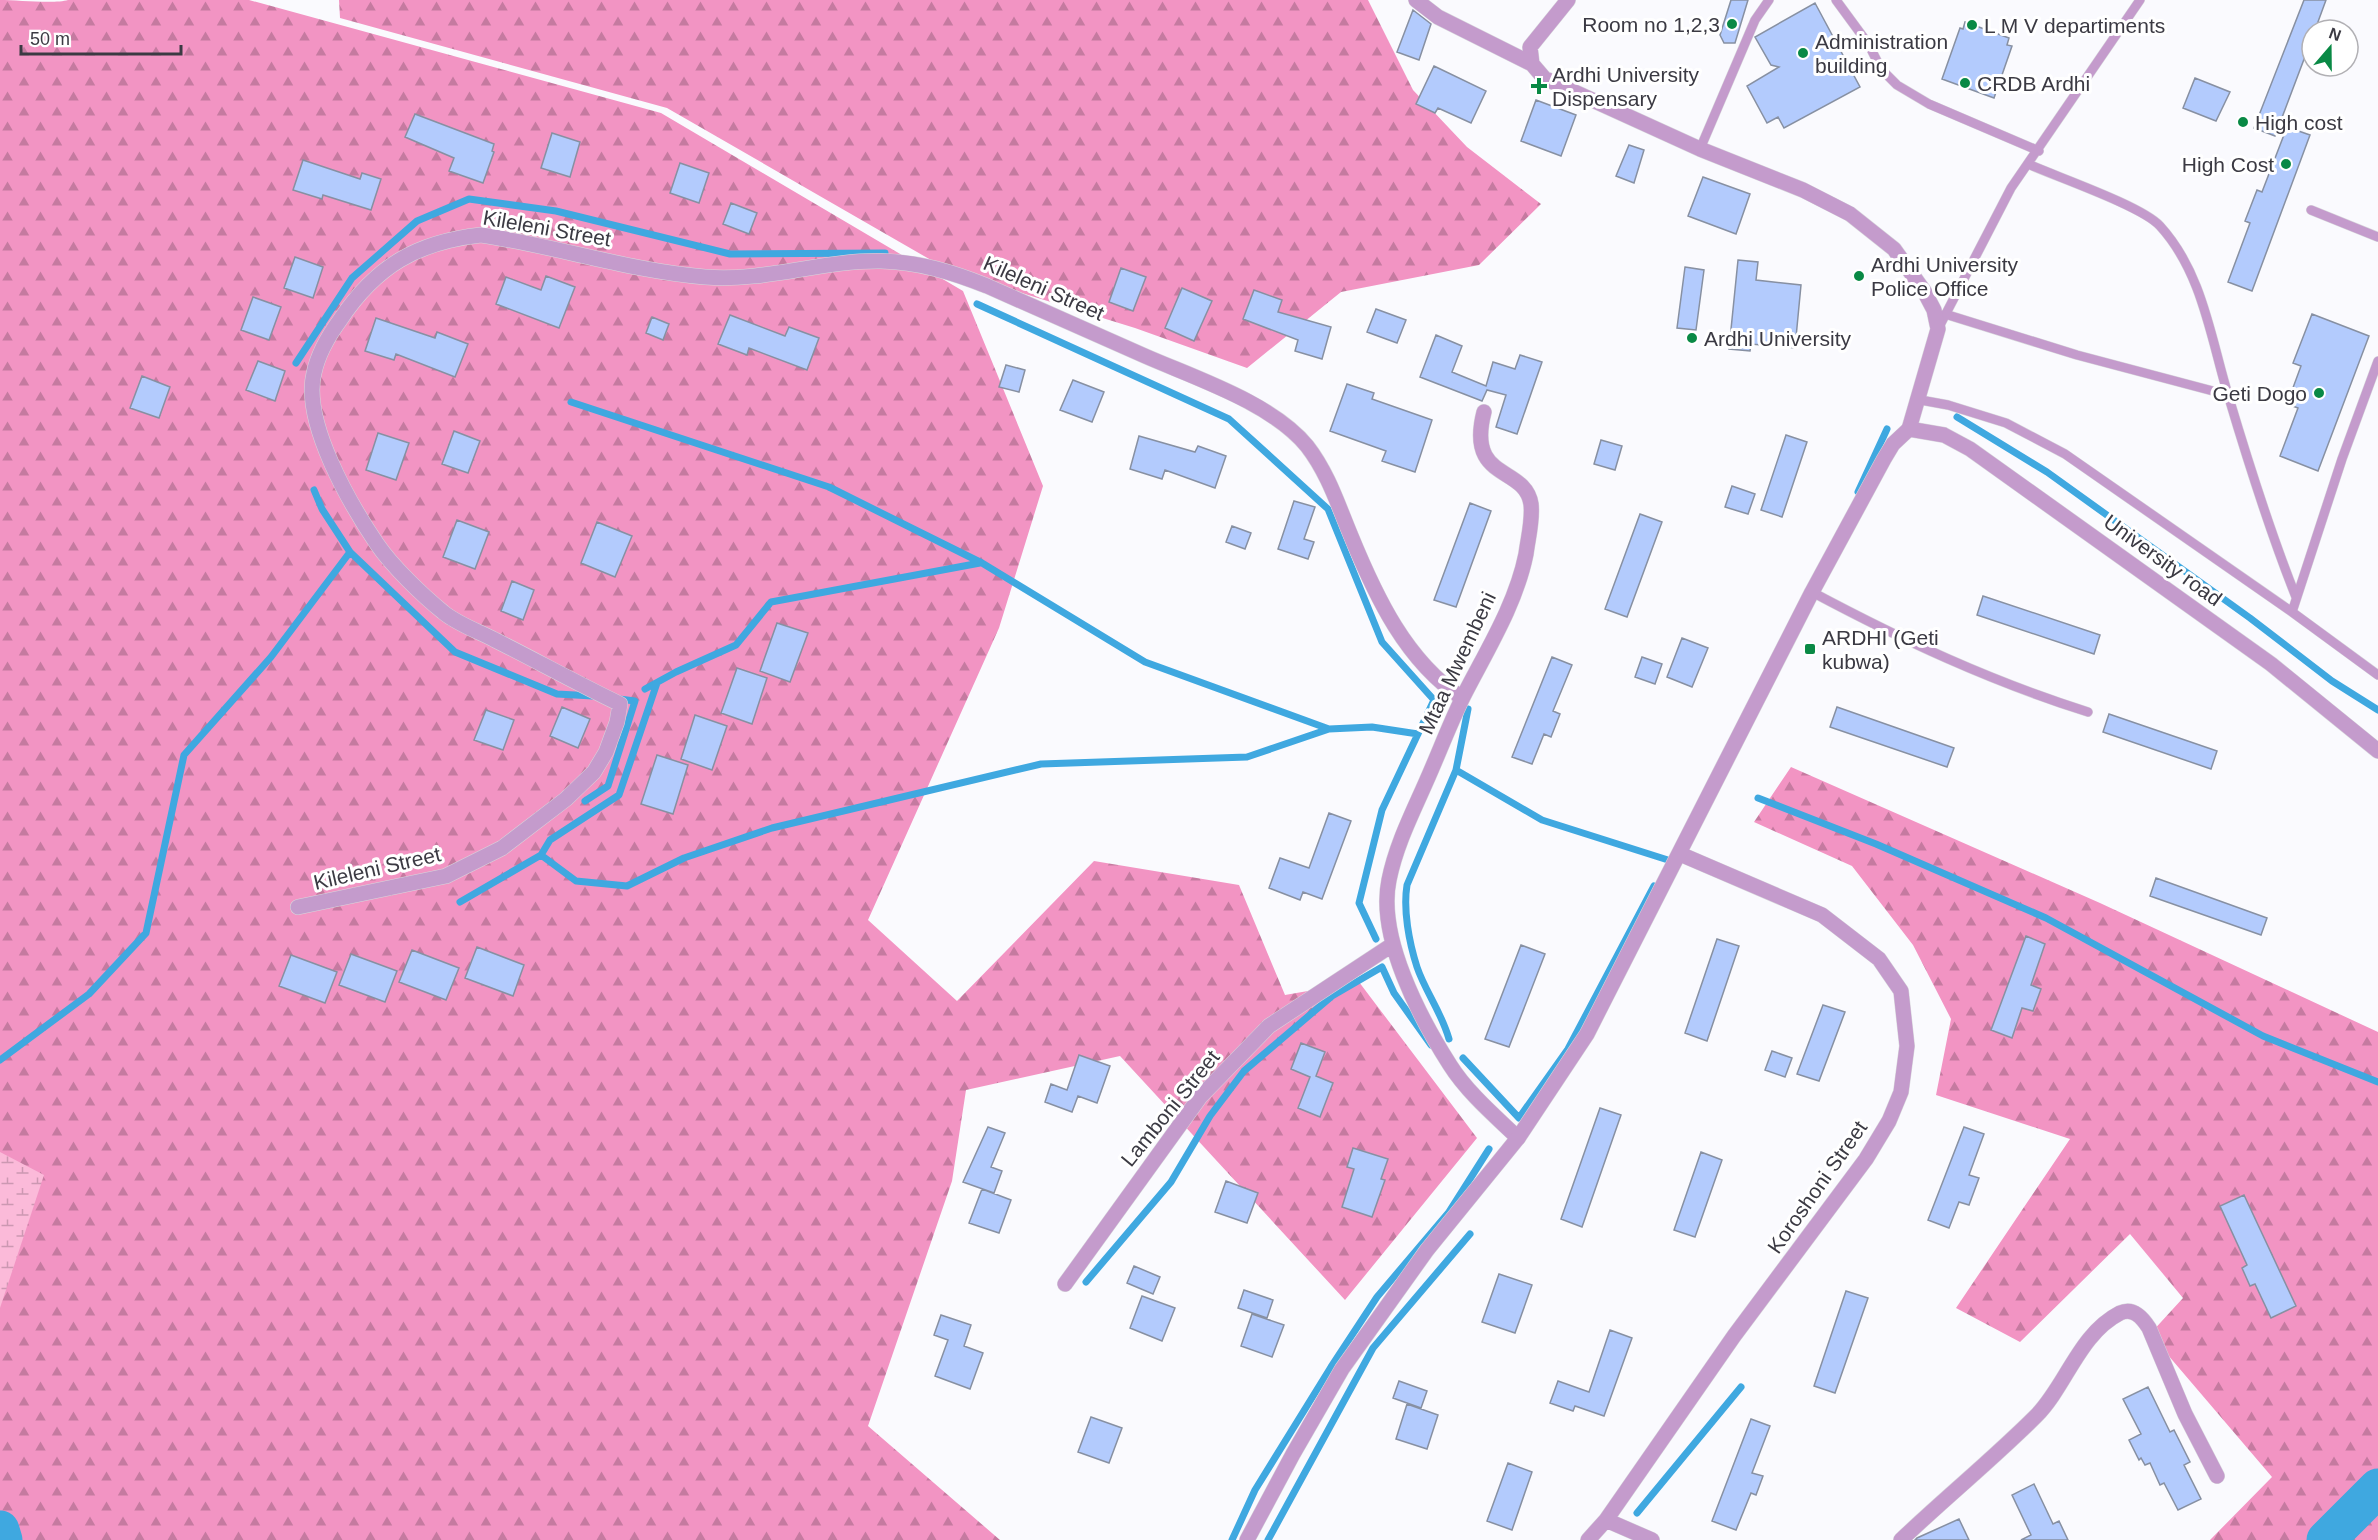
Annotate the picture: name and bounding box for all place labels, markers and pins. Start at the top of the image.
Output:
place label: Room no 1,2,3 [1582,13,1720,36]
place label: L M V departiments [1984,14,2165,37]
marker: Room no 1,2,3 [1725,17,1739,31]
marker: L M V departiments [1965,18,1979,32]
place label: Administration building [1815,30,1948,77]
marker: Administration building [1796,46,1810,60]
place label: Ardhi University Dispensary [1552,63,1700,110]
place label: CRDB Ardhi [1977,72,2090,95]
marker: CRDB Ardhi [1958,76,1972,90]
marker: Ardhi University Dispensary [1530,77,1548,95]
place label: High cost [2255,111,2343,134]
marker: High cost [2236,115,2250,129]
place label: High Cost [2182,153,2274,176]
marker: High Cost [2279,157,2293,171]
place label: Ardhi University Police Office [1871,253,2019,300]
marker: Ardhi University Police Office [1852,269,1866,283]
place label: Ardhi University [1704,327,1852,350]
marker: Ardhi University [1685,331,1699,345]
place label: Geti Dogo [2212,382,2307,405]
marker: Geti Dogo [2312,386,2326,400]
place label: ARDHI (Geti kubwa) [1822,626,1939,673]
marker: ARDHI (Geti kubwa) [1803,642,1817,656]

